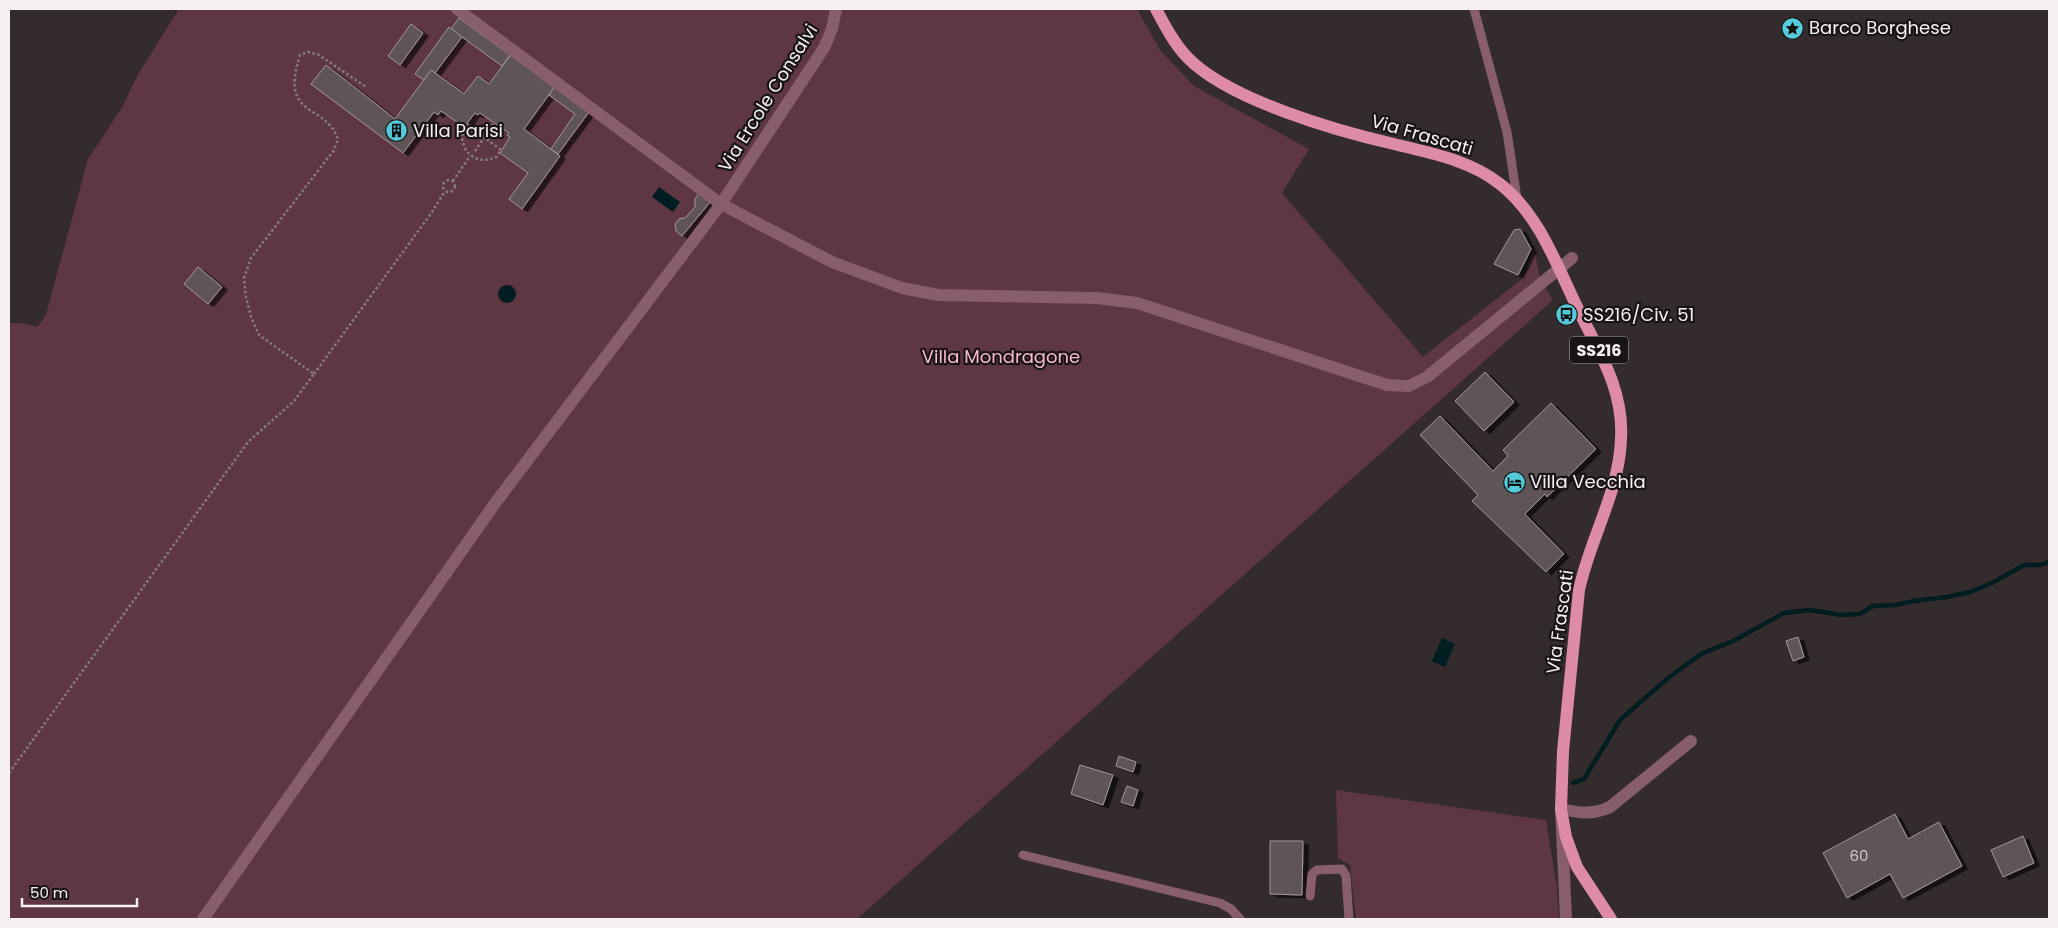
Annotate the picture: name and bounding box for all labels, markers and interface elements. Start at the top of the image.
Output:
place label: Barco Borghese [1809,15,1951,40]
place icon: Barco Borghese [1781,16,1805,40]
street label: Via Ercole Consalvi [712,19,823,176]
street label: Via Frascati [1368,108,1476,161]
place label: Villa Parisi [413,118,503,143]
building icon: Villa Parisi [385,119,409,143]
place label: SS216/Civ. 51 [1583,302,1694,327]
bus stop icon: SS216/Civ. 51 [1555,303,1579,327]
road number: SS216 [1570,336,1628,364]
park label: Villa Mondragone [922,344,1080,369]
place label: Villa Vecchia [1530,469,1646,494]
hotel icon: Villa Vecchia [1502,470,1526,494]
street label: Via Frascati [1540,568,1579,676]
house number: 60 [1850,845,1868,866]
scale bar [22,876,138,908]
text: 50 m [30,882,68,903]

